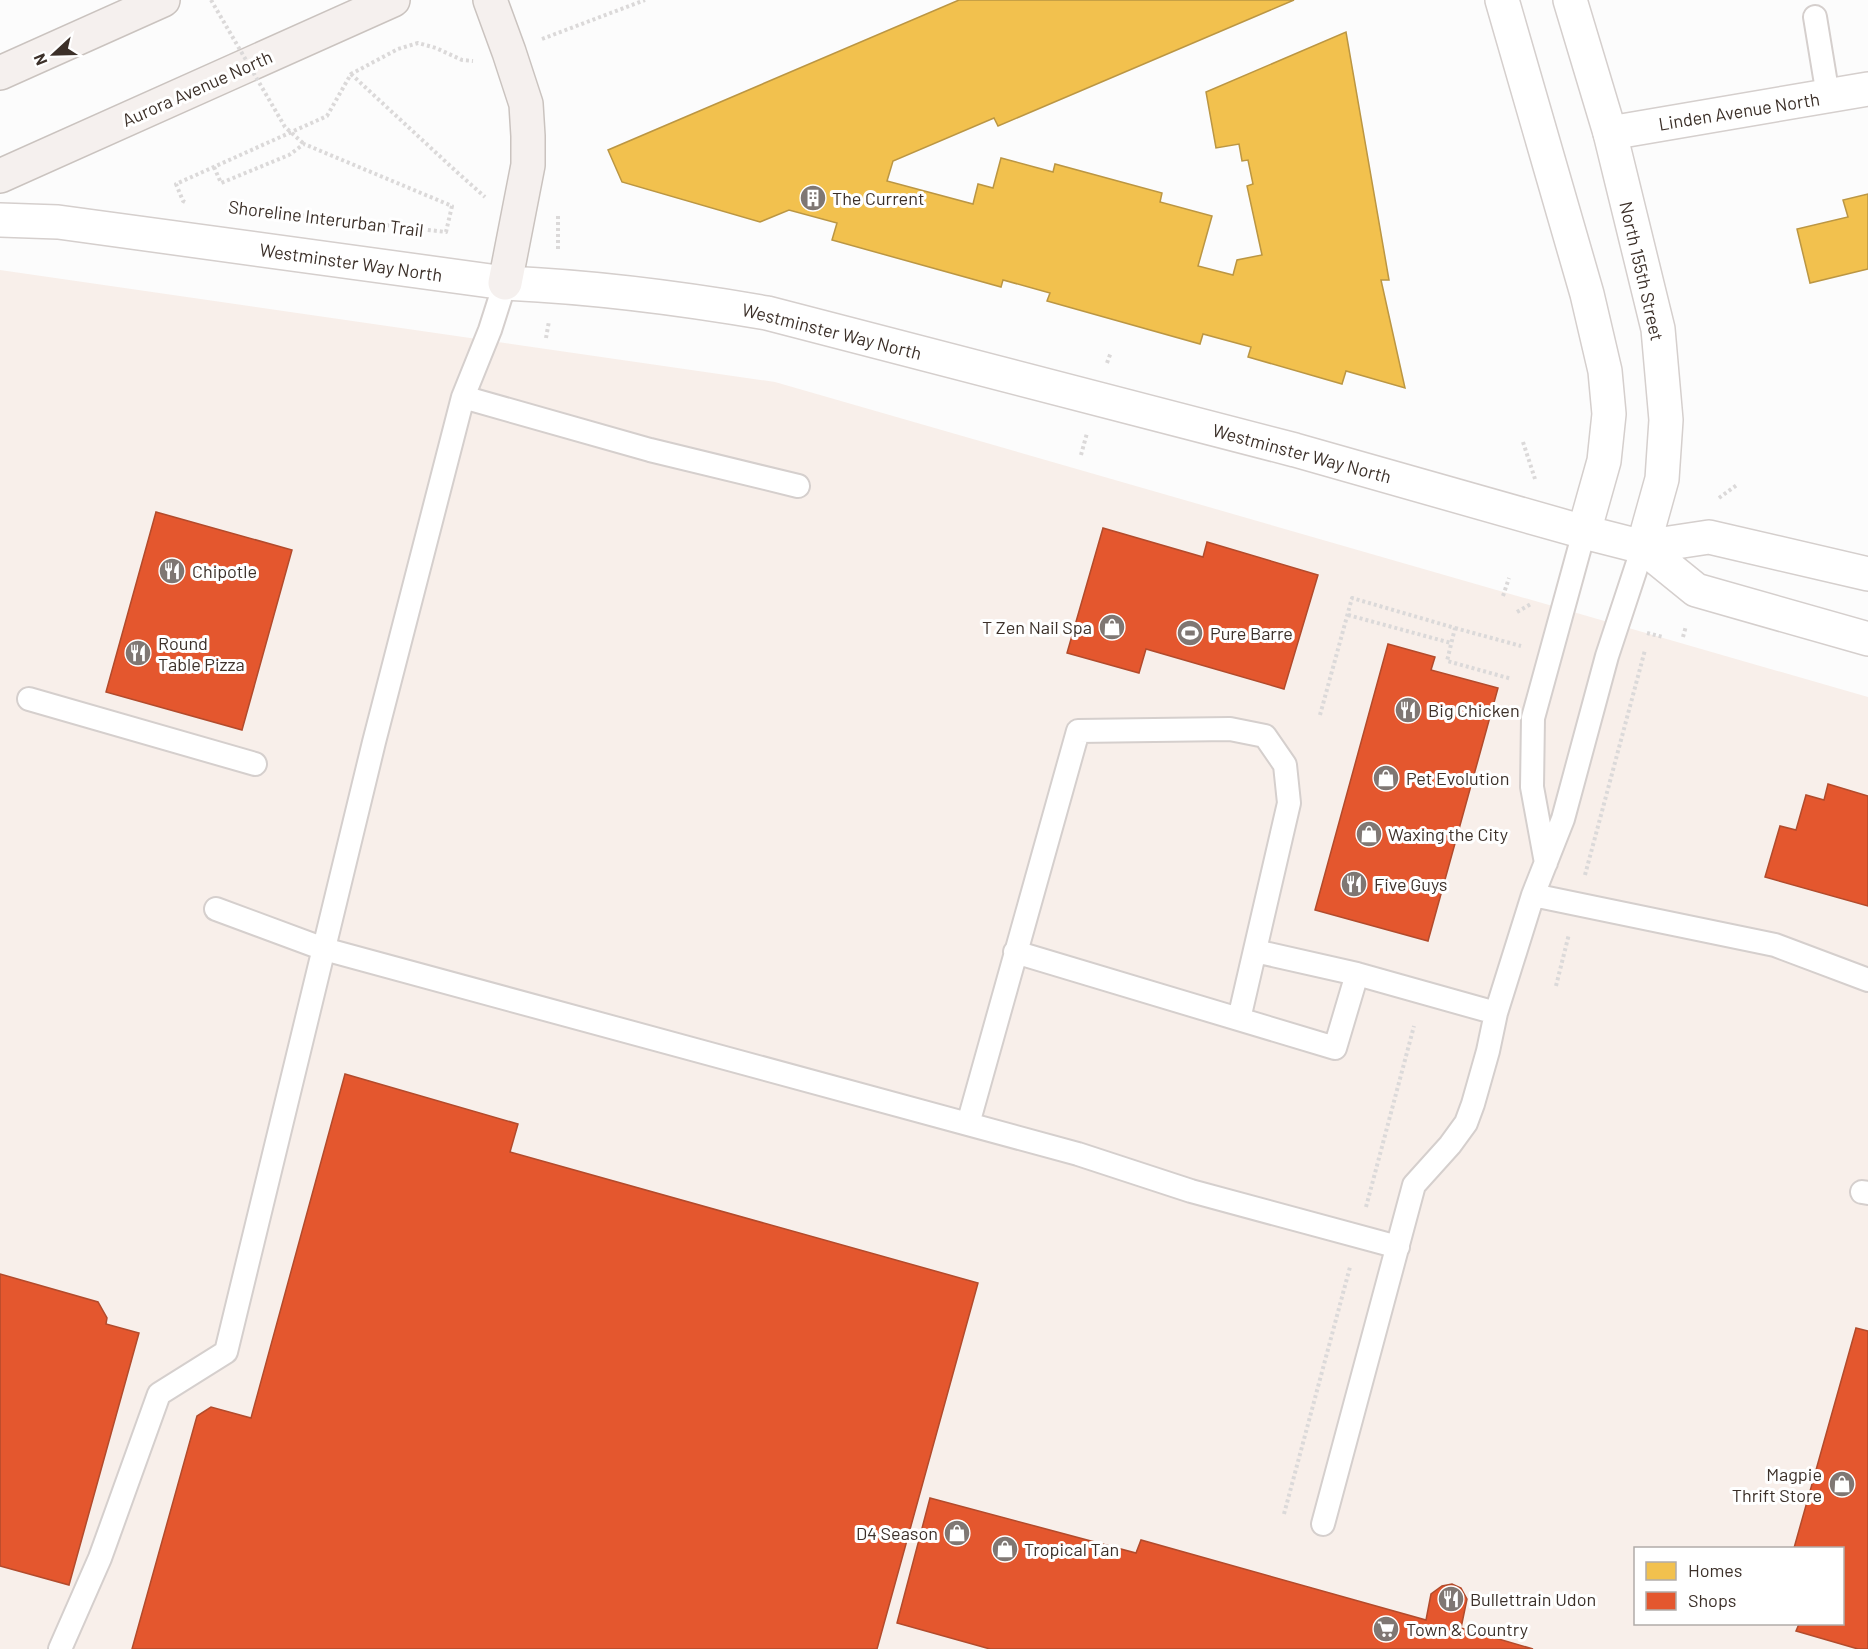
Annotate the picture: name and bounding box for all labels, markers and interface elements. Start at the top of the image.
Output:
north arrow [24,24,84,84]
street label: Aurora Avenue North [119,45,275,131]
text: N [29,51,50,68]
street label: Linden Avenue North [1657,87,1821,135]
building icon: The Current [798,183,828,213]
place label: The Current [832,187,924,209]
street label: Shoreline Interurban Trail [227,195,425,241]
street label: North 155th Street [1615,199,1669,343]
street label: Westminster Way North [258,238,444,286]
street label: Westminster Way North [740,298,924,364]
street label: Westminster Way North [1210,419,1394,487]
restaurant icon: Chipotle [157,556,187,586]
place label: Chipotle [192,560,257,582]
shop icon: T Zen Nail Spa [1097,612,1127,642]
place label: T Zen Nail Spa [982,616,1092,638]
sports icon: Pure Barre [1175,618,1205,648]
place label: Pure Barre [1210,622,1293,644]
place label: Round Table Pizza [158,632,245,675]
restaurant icon: Round Table Pizza [123,638,153,668]
restaurant icon: Big Chicken [1393,695,1423,725]
place label: Big Chicken [1428,699,1520,721]
shop icon: Pet Evolution [1371,763,1401,793]
place label: Pet Evolution [1406,767,1509,789]
shop icon: Waxing the City [1354,819,1384,849]
place label: Waxing the City [1388,823,1508,845]
restaurant icon: Five Guys [1339,869,1369,899]
place label: Five Guys [1374,873,1447,895]
place label: Magpie Thrift Store [1732,1463,1822,1506]
shop icon: Magpie Thrift Store [1827,1469,1857,1499]
shop icon: D4 Season [942,1518,972,1548]
place label: D4 Season [856,1522,938,1544]
shop icon: Tropical Tan [990,1534,1020,1564]
place label: Tropical Tan [1024,1538,1119,1560]
legend [1634,1547,1844,1625]
text: Homes [1688,1559,1742,1581]
restaurant icon: Bullettrain Udon [1436,1584,1466,1614]
place label: Bullettrain Udon [1470,1588,1596,1610]
text: Shops [1688,1589,1737,1611]
supermarket icon: Town & Country [1371,1614,1401,1644]
place label: Town & Country [1406,1618,1528,1640]

